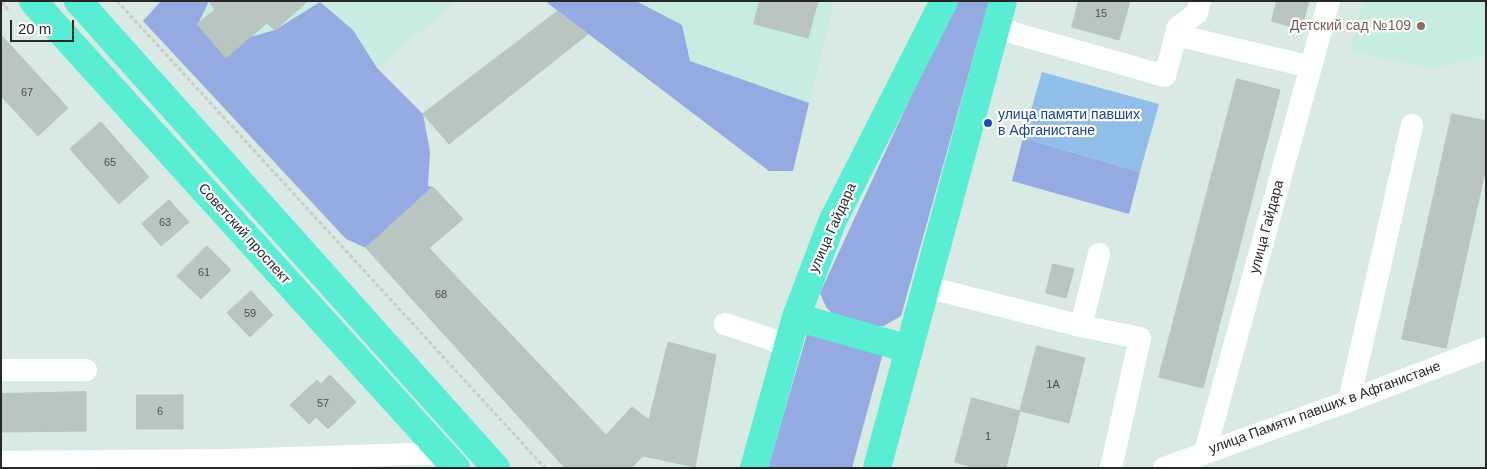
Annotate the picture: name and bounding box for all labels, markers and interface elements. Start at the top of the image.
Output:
house number: 15 [1095,7,1107,21]
scale bar [12,10,76,42]
place label: Детский сад №109 [1290,18,1411,34]
text: 20 m [18,20,51,37]
marker: Детский сад №109 [1415,20,1427,32]
house number: 67 [21,86,33,100]
place label: улица памяти павших в Афганистане [998,107,1140,140]
marker: улица памяти павших в Афганистане [982,117,994,129]
house number: 65 [104,156,116,170]
street label: улица Гайдара [1246,178,1288,276]
street label: Советский проспект [194,180,294,288]
street label: улица Гайдара [806,181,860,275]
house number: 63 [159,216,171,230]
house number: 61 [198,266,210,280]
house number: 68 [435,288,447,302]
house number: 59 [244,307,256,321]
street label: улица Памяти павших в Афганистане [1207,358,1443,458]
house number: 1А [1046,378,1060,392]
house number: 57 [317,397,329,411]
house number: 6 [157,405,163,419]
house number: 1 [985,430,991,444]

